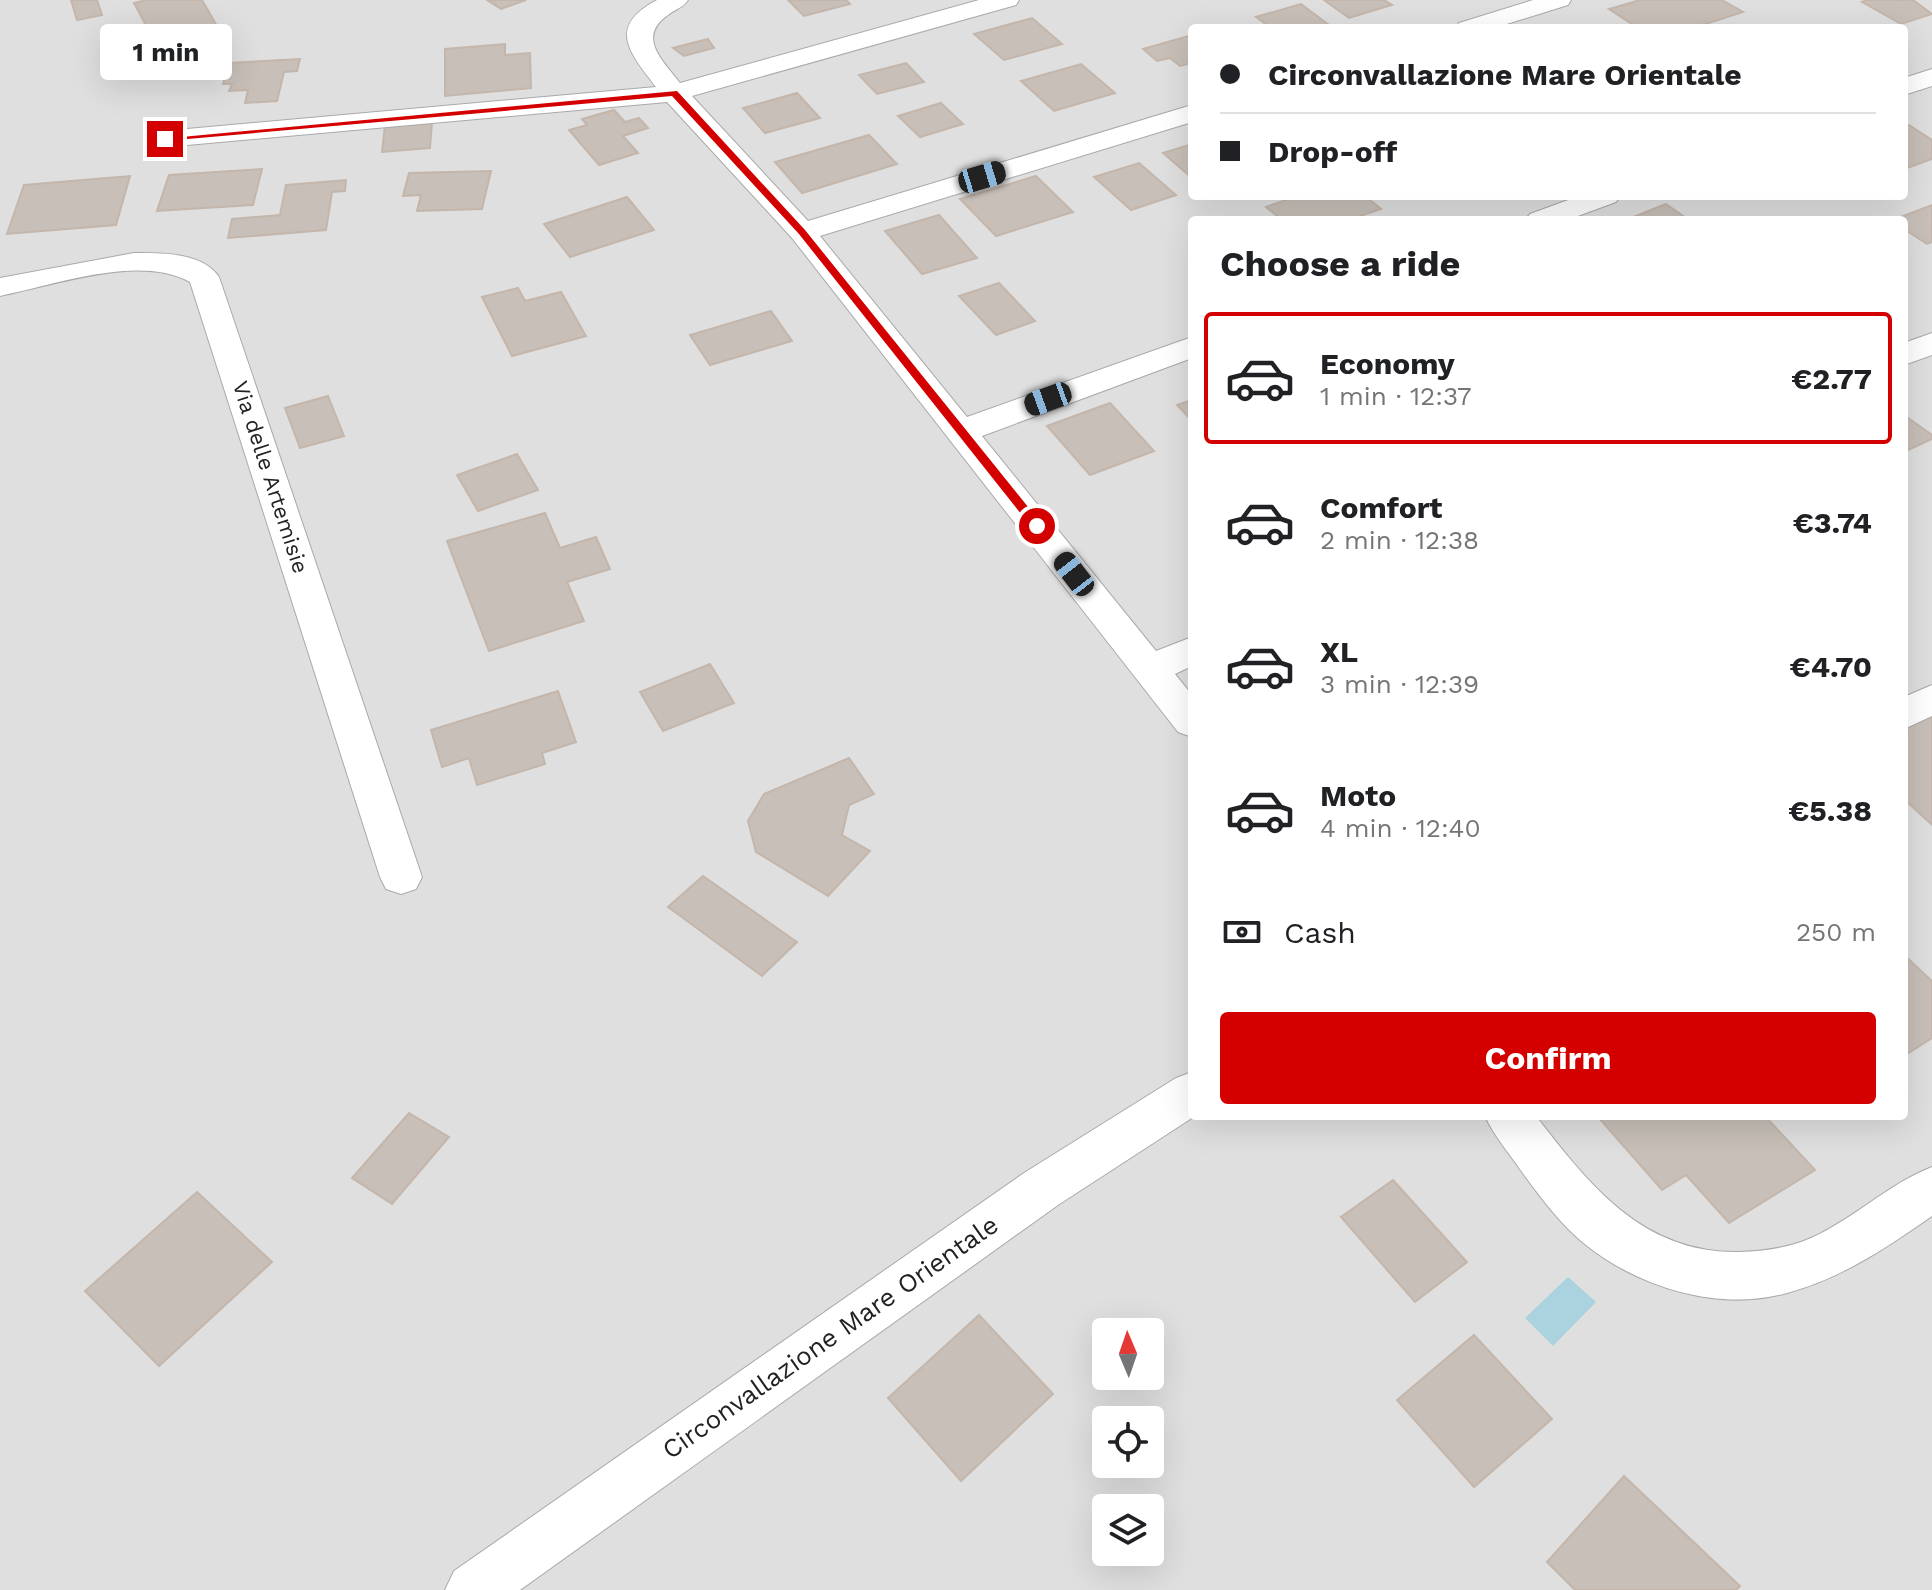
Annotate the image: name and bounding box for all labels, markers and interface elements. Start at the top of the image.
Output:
callout: 1 min [99,23,231,79]
text: 1 min [133,37,199,67]
text: Circonvallazione Mare Orientale [1268,57,1742,92]
route end [147,121,183,157]
text: Drop-off [1268,134,1397,169]
car [956,159,1008,195]
text: Choose a ride [1220,243,1460,285]
icon: car [1224,342,1296,414]
text: Economy [1320,346,1455,381]
text: €2.77 [1791,361,1872,396]
street label: Via delle Artemisie [228,378,313,576]
car [1021,380,1075,418]
text: 1 min · 12:37 [1320,381,1472,411]
icon: car [1224,486,1296,558]
text: Comfort [1320,490,1442,525]
text: €3.74 [1793,505,1872,540]
route start [1019,508,1055,544]
text: 2 min · 12:38 [1320,525,1479,555]
car [1050,548,1098,600]
icon: car [1224,630,1296,702]
text: XL [1320,634,1358,669]
text: €4.70 [1790,649,1872,684]
text: 3 min · 12:39 [1320,669,1479,699]
icon: car [1224,774,1296,846]
text: Moto [1320,778,1396,813]
text: €5.38 [1788,793,1872,828]
text: 4 min · 12:40 [1320,813,1481,843]
icon: cash [1220,910,1264,954]
text: Cash [1284,915,1356,950]
text: 250 m [1796,917,1876,947]
button: Confirm [1220,1012,1876,1104]
street label: Circonvallazione Mare Orientale [656,1209,1004,1465]
north arrow [1092,1318,1164,1390]
map controls [1092,1318,1164,1566]
button: locate [1092,1406,1164,1478]
button: layers [1092,1494,1164,1566]

